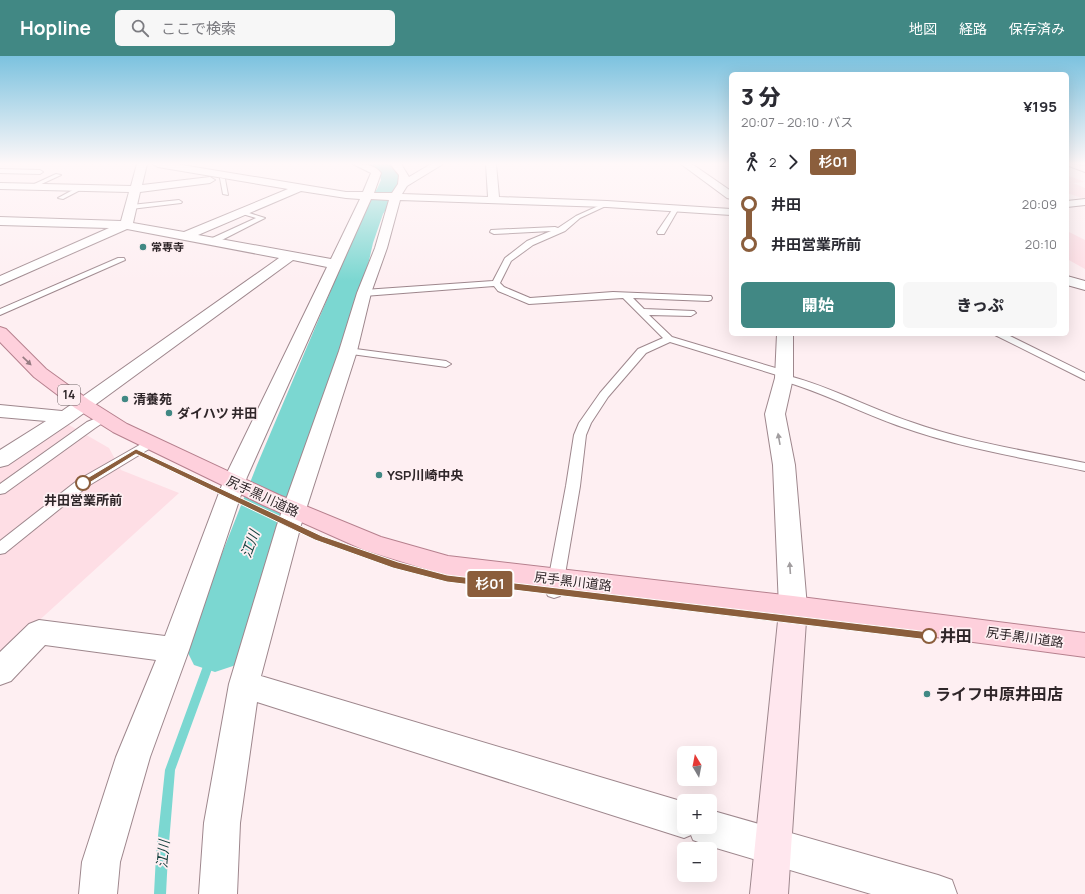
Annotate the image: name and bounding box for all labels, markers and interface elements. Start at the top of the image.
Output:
search box [115,10,395,46]
text: Hopline [20,15,91,41]
icon: search [129,17,151,39]
text: ここで検索 [161,18,236,39]
text: 地図 [909,19,937,38]
text: 経路 [959,19,987,38]
text: 保存済み [1009,19,1065,38]
text: 3 分 [741,82,780,112]
text: ¥195 [1023,96,1057,117]
text: 20:07 – 20:10 · バス [741,113,853,131]
icon: walk [741,151,763,173]
icon: forward [782,151,804,173]
text: 杉01 [818,152,848,171]
text: 2 [769,153,776,171]
text: 井田 [771,194,801,215]
text: 20:09 [1022,195,1057,213]
text: 井田営業所前 [771,234,861,255]
text: 20:10 [1025,235,1057,253]
place label: 常専寺 [151,239,184,254]
marker: 常専寺 [138,242,148,252]
button: 開始 [741,282,895,328]
button: きっぷ [903,282,1057,328]
one-way arrow [22,356,31,365]
road number: 14 [58,385,80,405]
place label: 清養苑 [133,390,172,408]
marker: 清養苑 [120,394,130,404]
place label: ダイハツ 井田 [177,404,257,422]
marker: ダイハツ 井田 [164,408,174,418]
one-way arrow [776,433,782,445]
place label: YSP川崎中央 [387,466,463,484]
marker: YSP川崎中央 [374,470,384,480]
street label: 尻手黒川道路 [224,471,302,521]
marker: 井田営業所前 [75,475,91,491]
place label: 井田営業所前 [44,491,122,509]
water label: 江川 [236,526,264,560]
one-way arrow [787,562,794,574]
street label: 尻手黒川道路 [533,567,613,595]
line badge: 杉01 [467,571,513,597]
text: 杉01 [475,574,505,593]
street label: 尻手黒川道路 [985,623,1065,651]
place label: 井田 [940,625,972,647]
marker: 井田 [921,628,937,644]
place label: ライフ中原井田店 [935,683,1063,705]
marker: ライフ中原井田店 [922,689,932,699]
north arrow [677,746,717,786]
map controls [677,746,717,882]
button: + [677,794,717,834]
water label: 江川 [152,837,173,869]
button: − [677,842,717,882]

